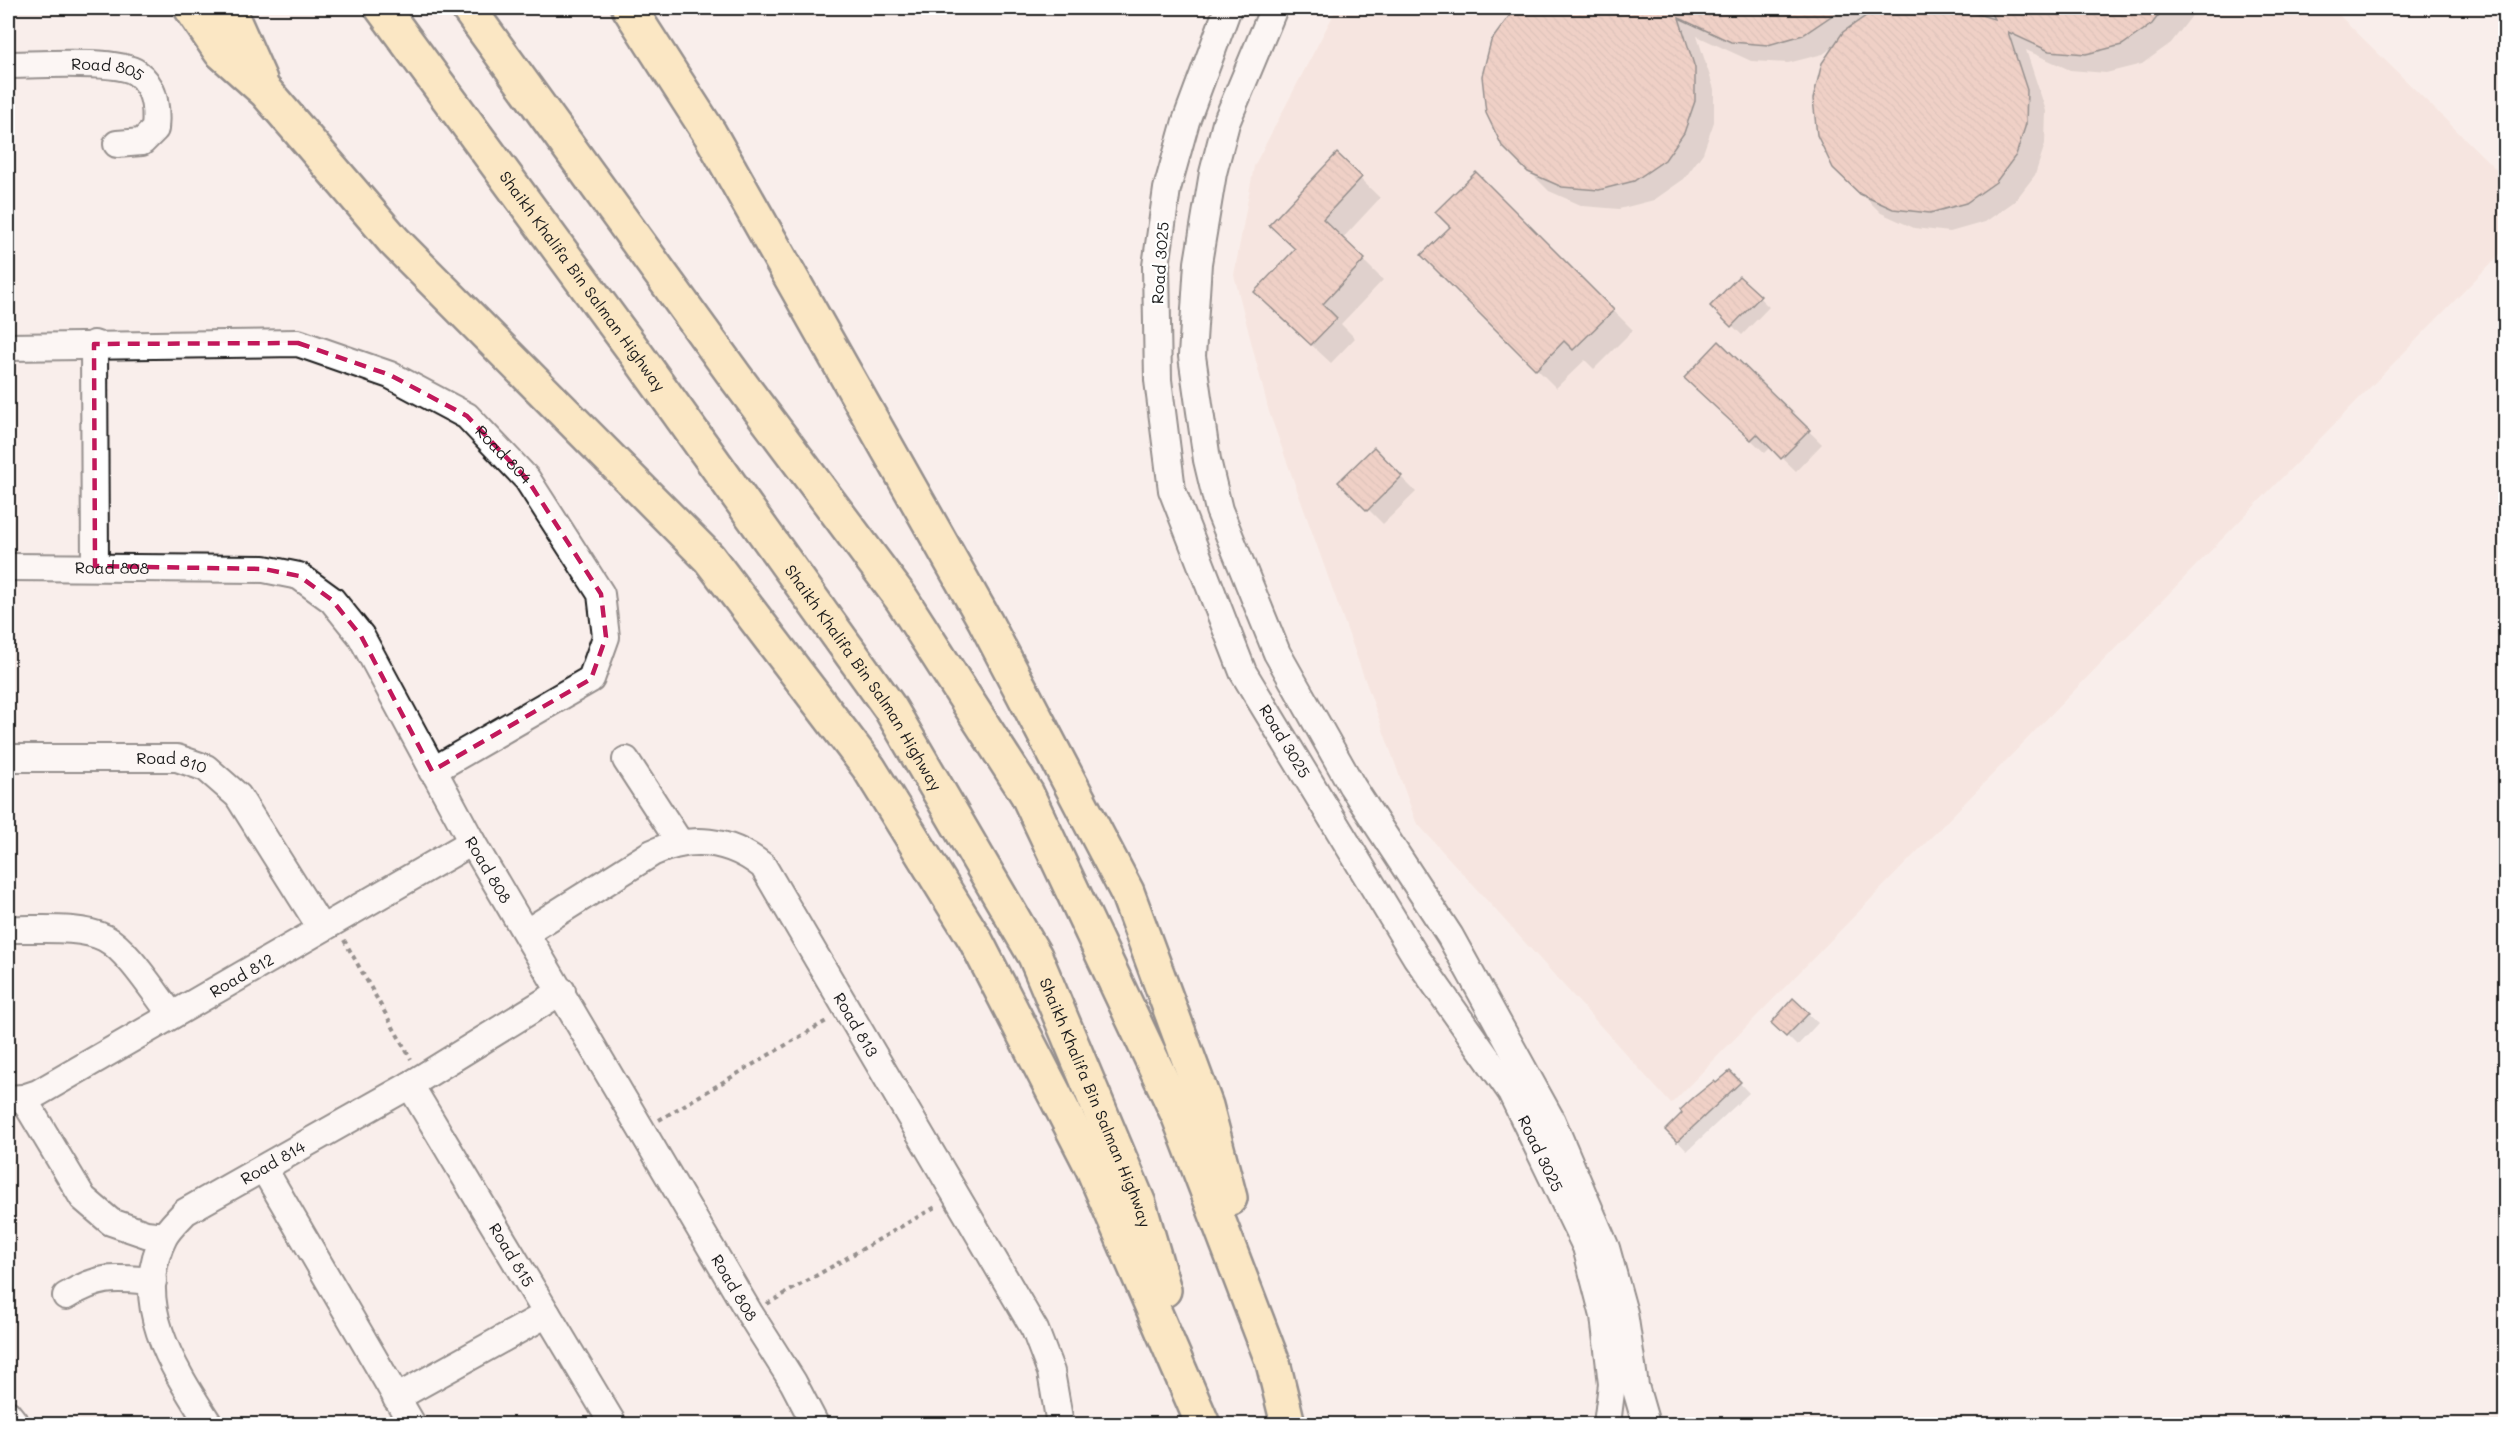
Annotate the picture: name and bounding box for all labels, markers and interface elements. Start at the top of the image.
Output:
street label: Road 805 [71,53,149,85]
street label: Shaikh Khalifa Bin Salman Highway [495,166,671,395]
street label: Road 3025 [1146,221,1173,305]
street label: Road 804 [471,420,538,489]
street label: Road 808 [75,557,150,578]
street label: Shaikh Khalifa Bin Salman Highway [780,560,947,794]
street label: Road 3025 [1255,700,1316,782]
street label: Road 810 [136,747,210,778]
street label: Road 808 [461,832,517,907]
street label: Road 812 [205,948,277,1002]
street label: Shaikh Khalifa Bin Salman Highway [1035,974,1156,1230]
street label: Road 813 [829,988,884,1060]
street label: Road 3025 [1514,1112,1569,1195]
street label: Road 814 [236,1135,309,1189]
street label: Road 815 [485,1219,539,1291]
street label: Road 808 [707,1250,763,1325]

